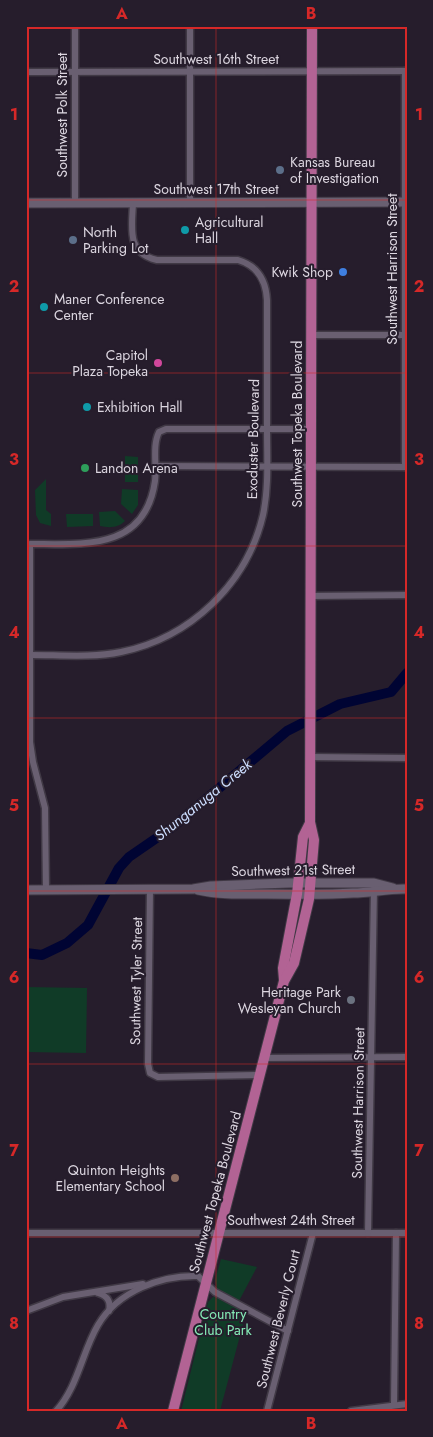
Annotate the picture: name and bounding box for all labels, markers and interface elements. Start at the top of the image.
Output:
text: A [115,2,128,25]
text: B [306,2,316,25]
street label: Southwest 16th Street [153,49,279,69]
street label: Southwest Polk Street [52,52,72,177]
text: 1 [10,103,18,126]
text: 1 [415,103,423,126]
place label: Kansas Bureau of Investigation [290,152,379,188]
marker: Kansas Bureau of Investigation [274,164,286,176]
street label: Southwest 17th Street [154,179,279,199]
street label: Southwest Harrison Street [382,193,402,345]
place label: Agricultural Hall [195,212,263,248]
place label: North Parking Lot [83,222,149,258]
marker: Agricultural Hall [179,224,191,236]
marker: North Parking Lot [67,234,79,246]
place label: Kwik Shop [272,262,333,282]
marker: Kwik Shop [337,266,349,278]
text: 2 [9,275,19,298]
text: 2 [414,275,424,298]
place label: Maner Conference Center [54,289,165,325]
marker: Maner Conference Center [38,301,50,313]
street label: Southwest Topeka Boulevard [287,341,307,507]
place label: Capitol Plaza Topeka [72,345,148,381]
marker: Capitol Plaza Topeka [152,357,164,369]
street label: Exoduster Boulevard [242,379,264,499]
place label: Exhibition Hall [97,397,183,417]
marker: Exhibition Hall [81,401,93,413]
text: 3 [9,448,19,471]
text: 3 [414,448,424,471]
place label: Landon Arena [95,458,178,478]
marker: Landon Arena [79,462,91,474]
text: 4 [8,621,20,644]
text: 4 [413,621,425,644]
water label: Shunganuga Creek [149,753,257,846]
text: 5 [9,794,19,817]
text: 5 [414,794,424,817]
street label: Southwest 21st Street [231,859,356,881]
street label: Southwest Tyler Street [125,916,147,1045]
text: 6 [9,966,19,989]
text: 6 [414,966,424,989]
place label: Heritage Park Wesleyan Church [238,982,342,1018]
marker: Heritage Park Wesleyan Church [345,994,357,1006]
street label: Southwest Harrison Street [347,1027,369,1179]
street label: Southwest Topeka Boulevard [184,1109,246,1275]
text: 7 [9,1139,19,1162]
text: 7 [414,1139,424,1162]
place label: Quinton Heights Elementary School [55,1160,165,1196]
marker: Quinton Heights Elementary School [169,1172,181,1184]
street label: Southwest 24th Street [227,1210,355,1230]
street label: Southwest Beverly Court [251,1247,305,1390]
park label: Country Club Park [194,1304,252,1340]
text: 8 [9,1312,19,1335]
text: 8 [414,1312,424,1335]
text: A [115,1412,128,1435]
text: B [306,1412,316,1435]

